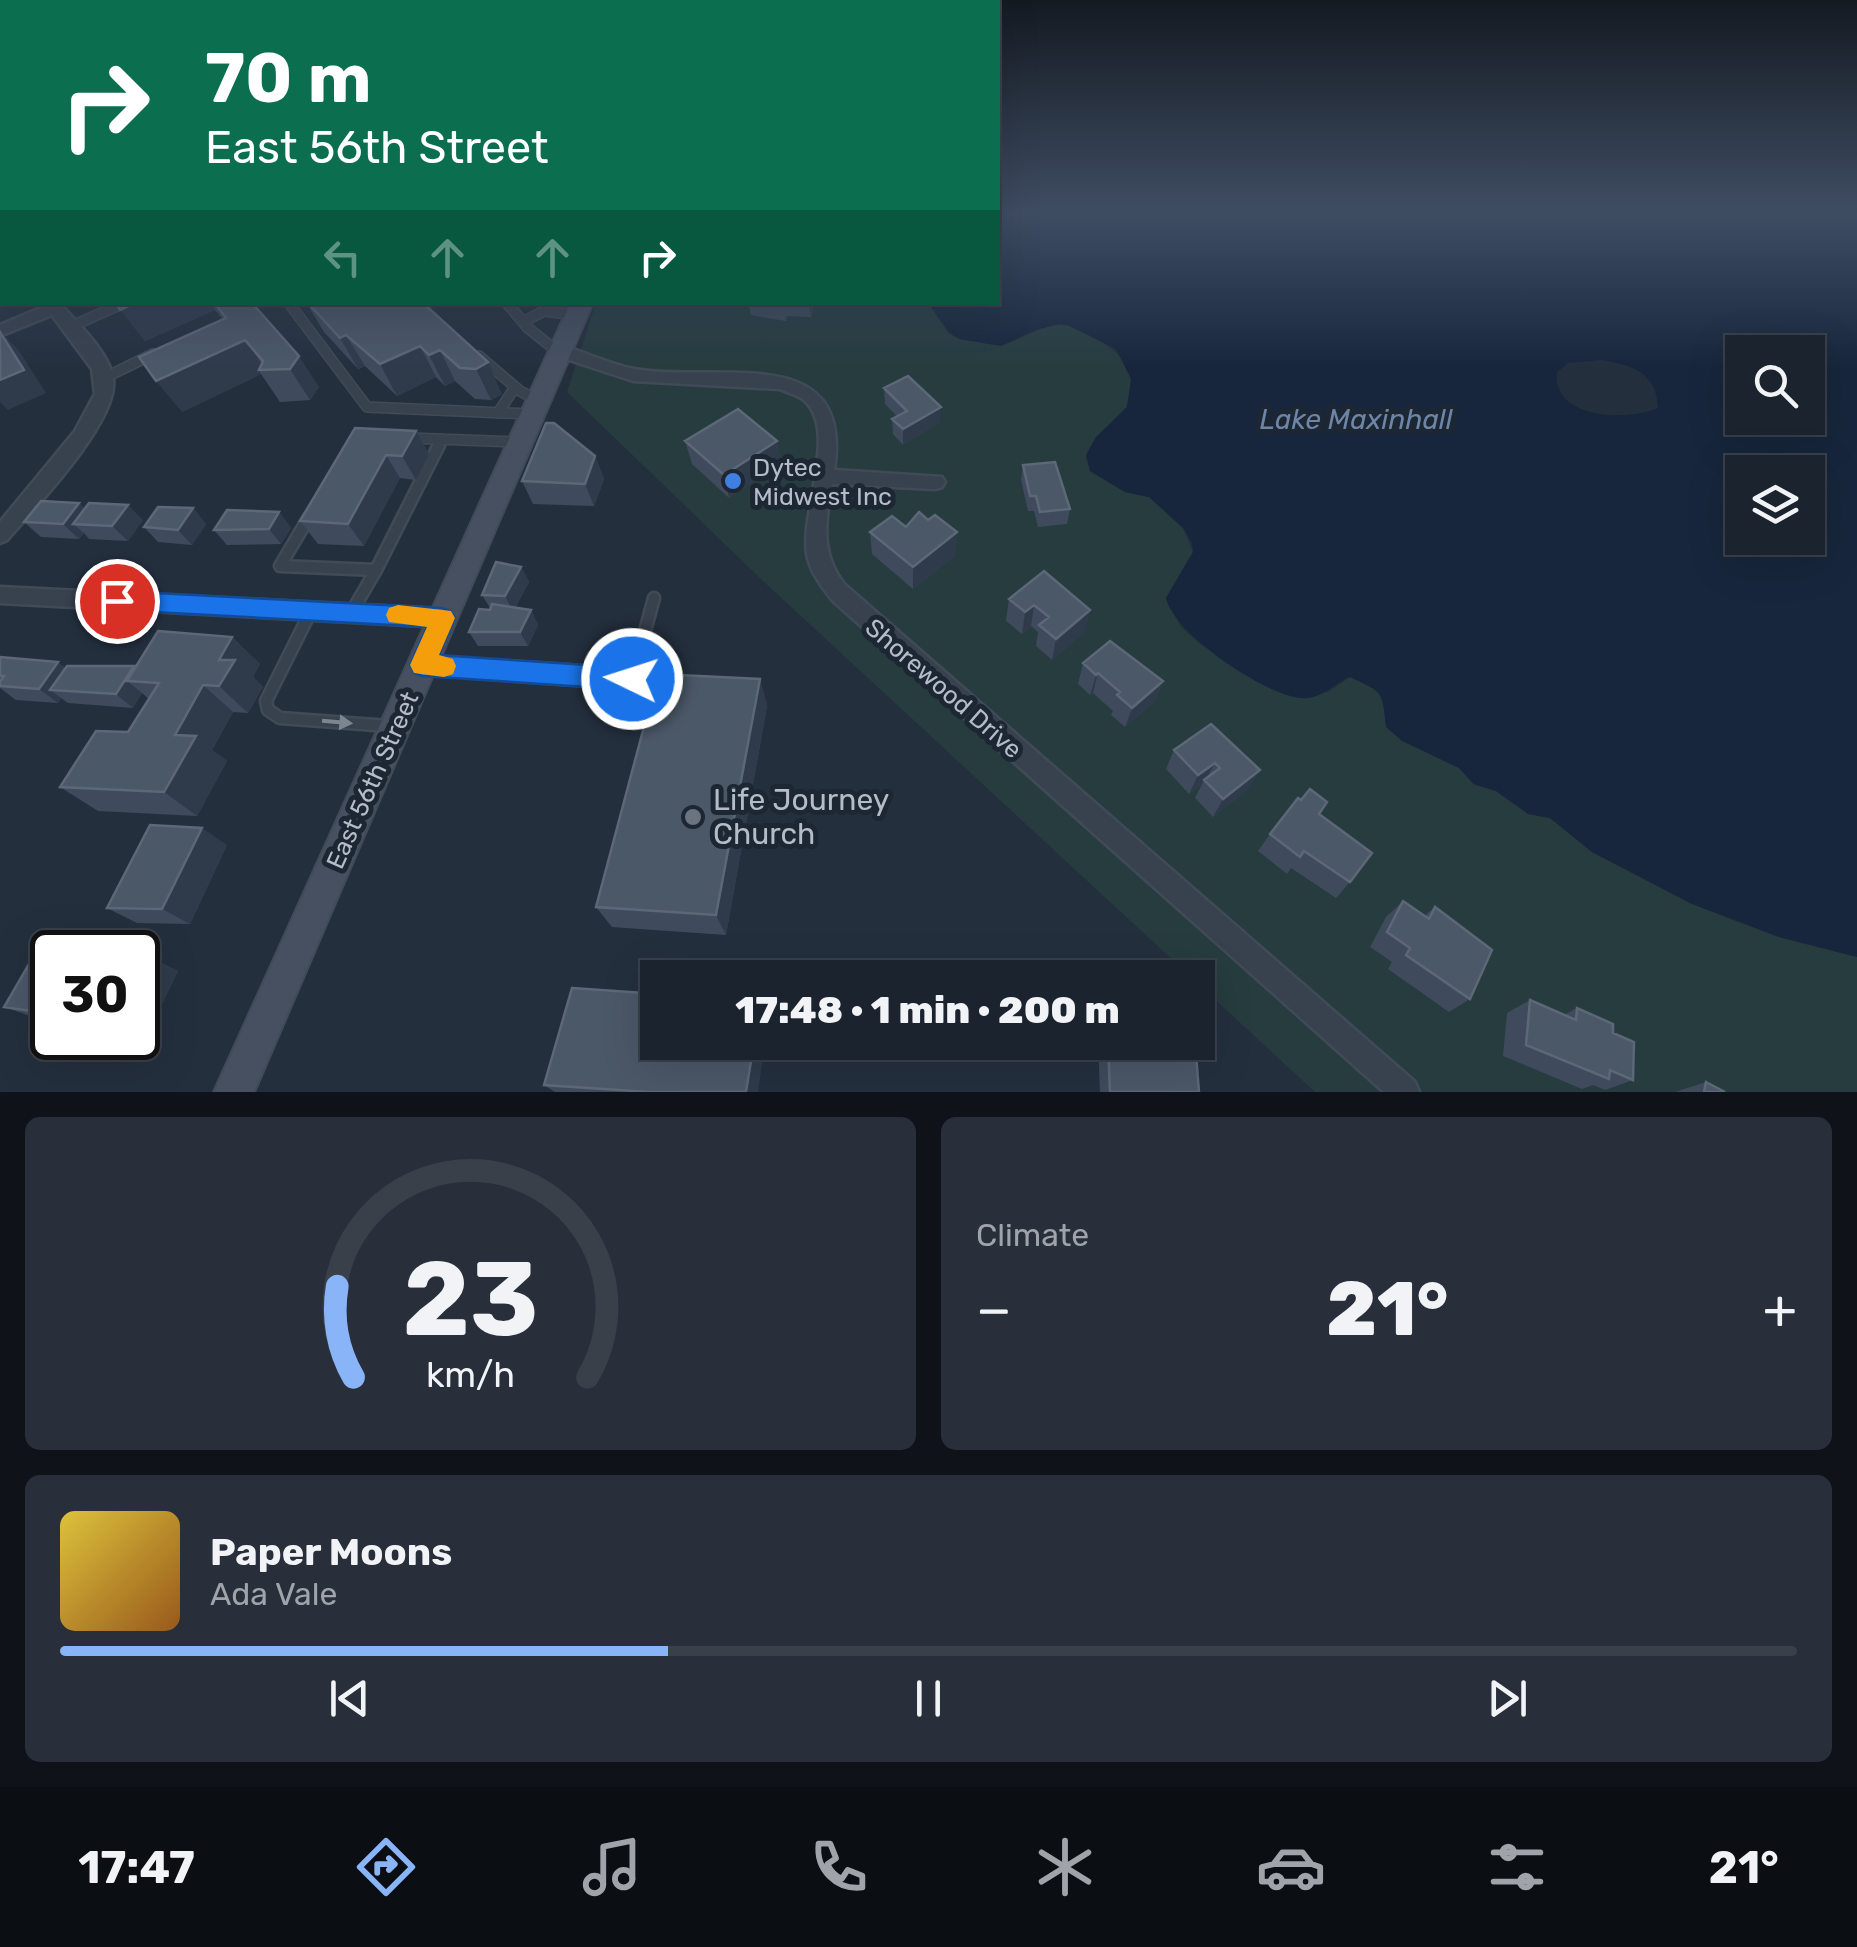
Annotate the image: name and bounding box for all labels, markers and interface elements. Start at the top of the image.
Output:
text: 70 m [205,37,372,120]
icon: right [40,40,170,170]
text: East 56th Street [205,121,549,174]
icon: left [315,230,370,285]
icon: ahead [420,230,475,285]
icon: ahead [525,230,580,285]
icon: right [630,230,685,285]
map controls [1725,335,1825,555]
button: search [1725,335,1825,435]
water label: Lake Maxinhall [1259,403,1454,436]
place label: Dytec Midwest Inc [753,453,892,511]
button: layers [1725,455,1825,555]
marker: Dytec Midwest Inc [722,470,744,492]
pin [75,559,160,644]
icon: arrive [90,574,145,629]
street label: Shorewood Drive [860,613,1028,764]
position arrow [580,627,684,731]
street label: East 56th Street [320,687,425,873]
one-way arrow [322,715,354,731]
place label: Life Journey Church [713,782,889,852]
marker: Life Journey Church [682,806,704,828]
speed limit sign: 30 [30,930,160,1060]
text: 17:48 · 1 min · 200 m [735,987,1120,1033]
text: Climate [976,1216,1089,1254]
text: 23 [402,1238,539,1361]
text: 21° [1326,1265,1448,1354]
text: − [976,1277,1012,1342]
text: + [1763,1277,1797,1342]
text: km/h [426,1354,515,1396]
text: Paper Moons [210,1529,452,1575]
text: Ada Vale [210,1575,337,1613]
icon: previous [322,1671,377,1726]
icon: pause [901,1671,956,1726]
icon: next [1480,1671,1535,1726]
icon: directions [351,1832,421,1902]
icon: music [577,1832,647,1902]
icon: phone [804,1832,874,1902]
icon: climate [1030,1832,1100,1902]
icon: car [1256,1832,1326,1902]
icon: filters [1482,1832,1552,1902]
text: 17:47 [78,1841,195,1894]
text: 21° [1709,1841,1779,1894]

